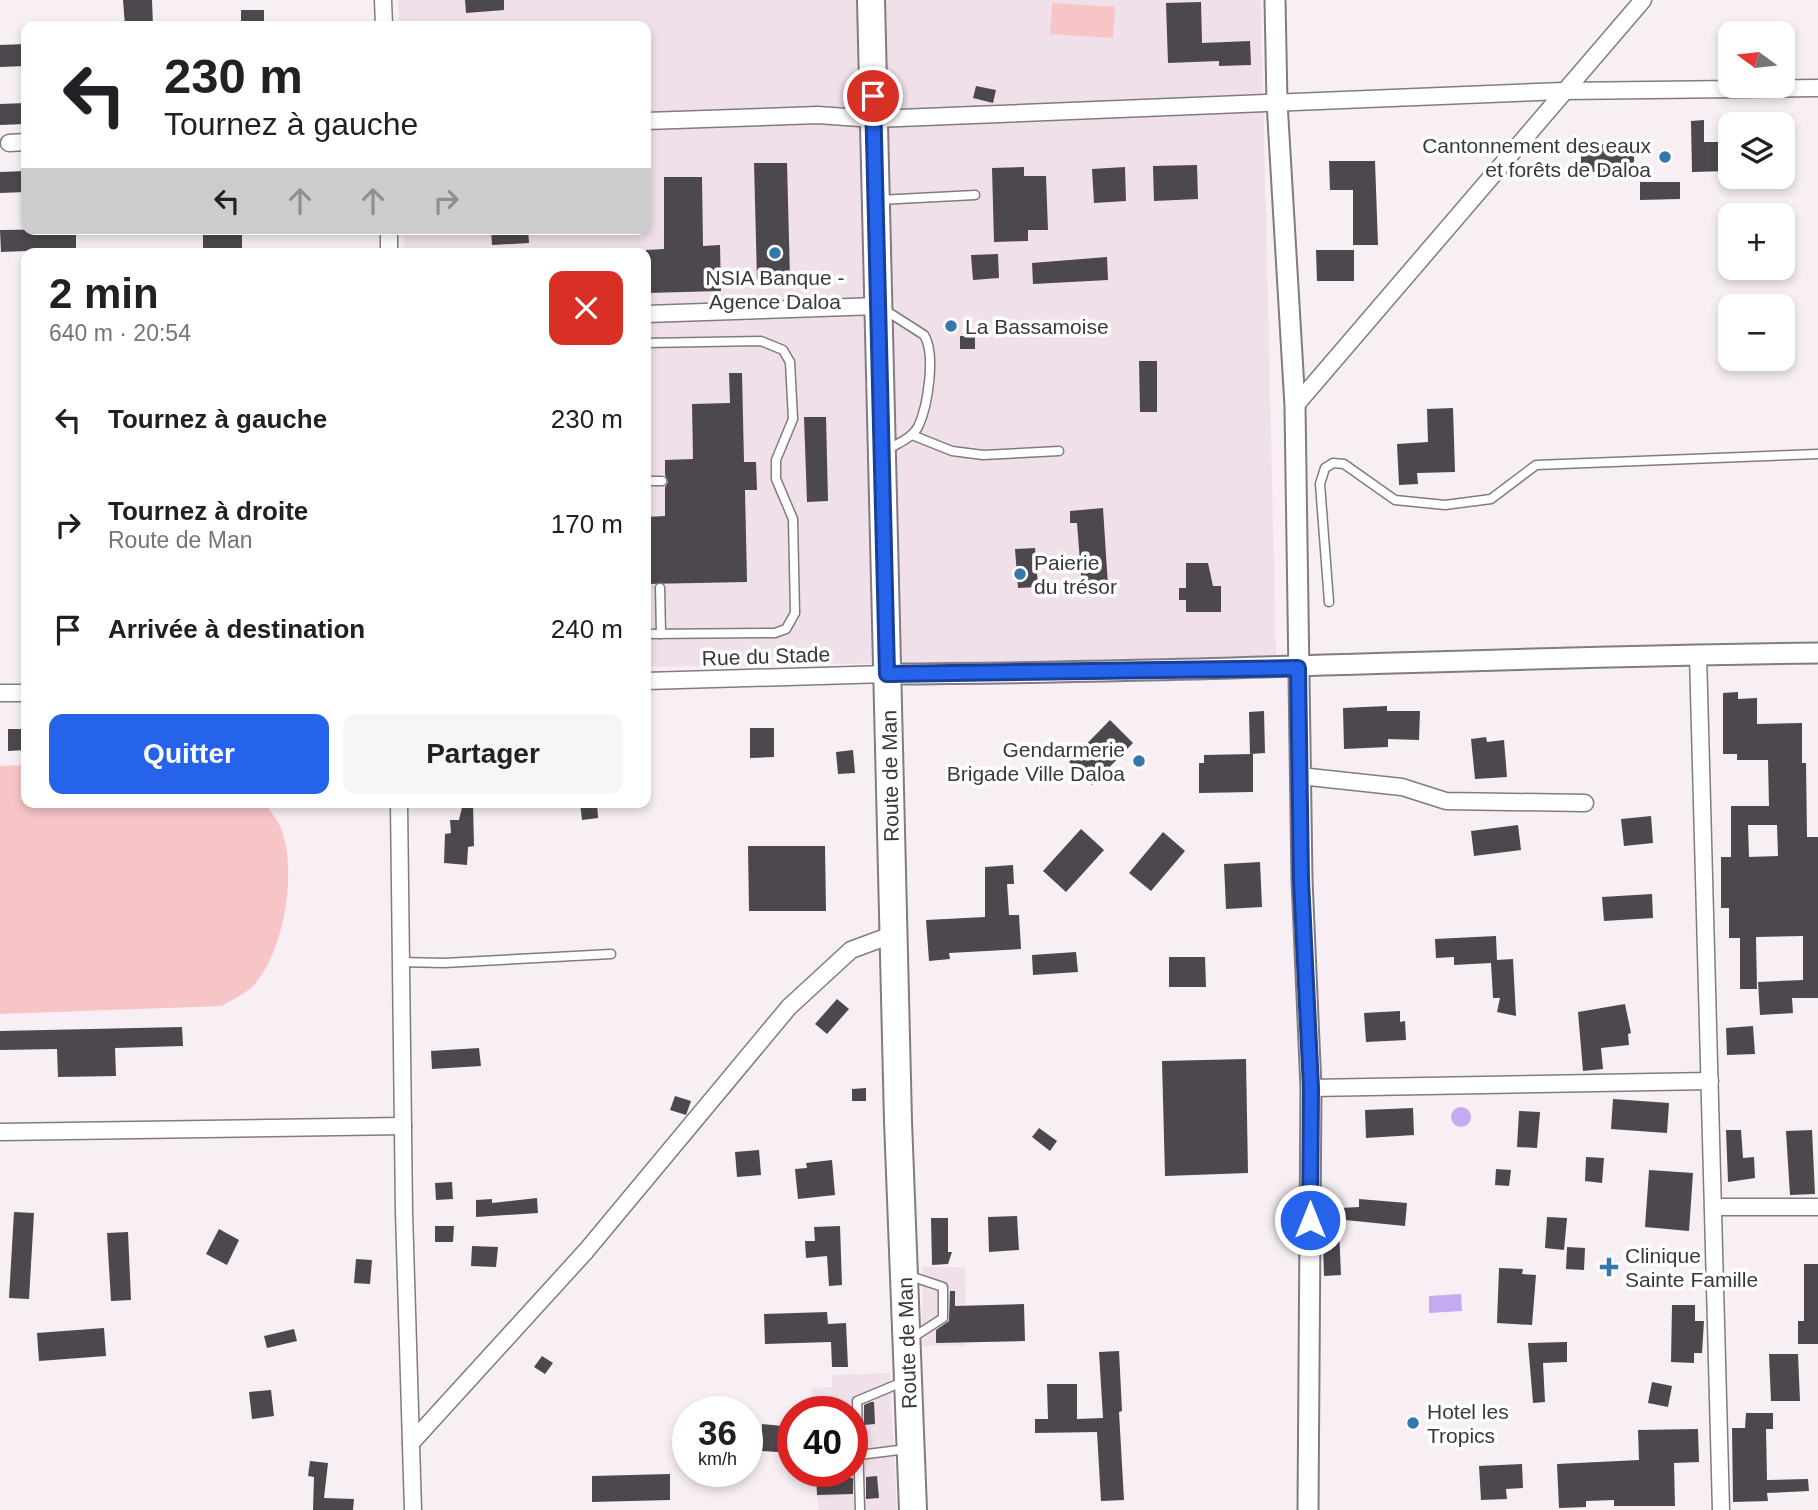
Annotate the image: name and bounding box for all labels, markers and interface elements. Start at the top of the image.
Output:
north arrow [1718,21,1796,98]
map controls [1718,21,1795,371]
icon: left [49,49,140,140]
text: 230 m [164,49,303,103]
pin [843,66,903,126]
icon: arrive [854,77,892,115]
text: Tournez à gauche [164,106,418,142]
button: layers [1718,112,1795,189]
place label: Cantonnement des eaux et forêts de Daloa [1422,134,1651,181]
marker: Cantonnement des eaux et forêts de Daloa [1657,149,1673,165]
icon: left [208,182,246,220]
icon: ahead [281,182,319,220]
icon: ahead [354,182,392,220]
icon: right [427,182,465,220]
button: + [1718,203,1795,280]
marker: NSIA Banque - Agence Daloa [767,245,783,261]
place label: NSIA Banque - Agence Daloa [706,266,844,313]
text: 2 min [49,270,159,317]
button: close [549,271,623,345]
button: − [1718,294,1795,371]
place label: La Bassamoise [965,315,1109,338]
marker: La Bassamoise [943,318,959,334]
text: 640 m · 20:54 [49,320,191,346]
icon: left [49,401,87,439]
text: Tournez à gauche [108,404,327,434]
text: 230 m [551,404,623,434]
text: Tournez à droite [108,496,308,526]
icon: right [49,506,87,544]
text: 170 m [551,509,623,539]
text: Route de Man [108,527,252,553]
place label: Paierie du trésor [1034,551,1117,598]
marker: Paierie du trésor [1012,566,1028,582]
icon: arrive [49,611,87,649]
text: Arrivée à destination [108,614,365,644]
text: 240 m [551,614,623,644]
street label: Rue du Stade [701,642,831,670]
street label: Route de Man [877,710,903,842]
button: Quitter [49,714,329,794]
button: Partager [343,714,623,794]
place label: Gendarmerie Brigade Ville Daloa [947,738,1125,785]
marker: Gendarmerie Brigade Ville Daloa [1131,753,1147,769]
position arrow [1273,1183,1347,1257]
place label: Clinique Sainte Famille [1625,1244,1758,1291]
marker: Clinique Sainte Famille [1599,1257,1619,1277]
street label: Route de Man [893,1277,921,1409]
speed limit sign: 40 [777,1396,868,1487]
place label: Hotel les Tropics [1427,1400,1509,1447]
text: 36 [698,1413,737,1452]
marker: Hotel les Tropics [1405,1415,1421,1431]
text: km/h [698,1449,737,1469]

